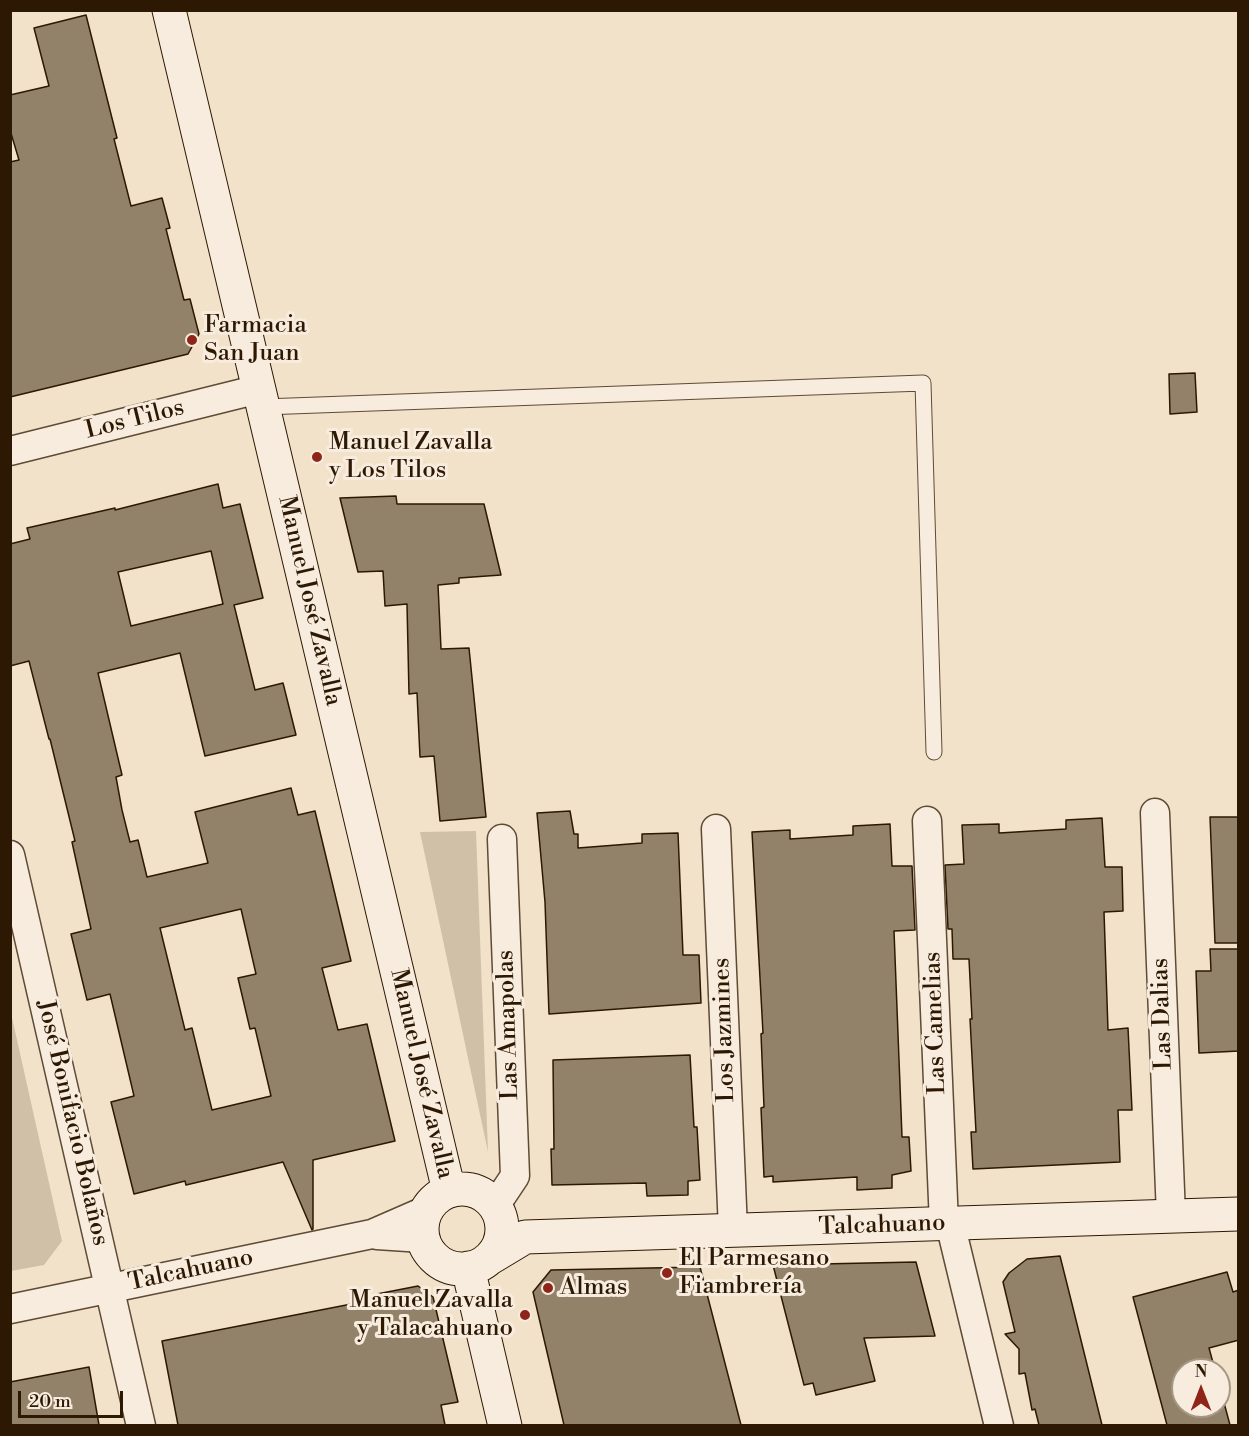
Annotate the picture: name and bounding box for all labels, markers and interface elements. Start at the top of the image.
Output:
place label: Farmacia San Juan [204,312,307,368]
marker: Farmacia San Juan [185,333,199,347]
street label: Los Tilos [83,394,187,446]
place label: Manuel Zavalla y Los Tilos [329,429,492,485]
marker: Manuel Zavalla y Los Tilos [310,450,324,464]
street label: Manuel José Zavalla [271,493,347,709]
street label: Las Amapolas [492,949,526,1101]
street label: Las Camelias [919,951,953,1095]
street label: Los Jazmines [708,957,742,1103]
street label: Las Dalias [1147,958,1179,1070]
street label: Manuel José Zavalla [383,966,459,1182]
street label: José Bonifacio Bolaños [30,997,114,1249]
street label: Talcahuano [818,1209,946,1243]
street label: Talcahuano [126,1244,256,1298]
place label: El Parmesano Fiambrería [679,1245,829,1301]
marker: El Parmesano Fiambrería [660,1266,674,1280]
place label: Almas [560,1274,627,1302]
marker: Almas [541,1281,555,1295]
place label: Manuel Zavalla y Talacahuano [350,1287,513,1343]
marker: Manuel Zavalla y Talacahuano [518,1308,532,1322]
north arrow [1171,1358,1231,1418]
text: N [1195,1362,1207,1382]
scale bar [21,1379,126,1417]
text: 20 m [29,1390,71,1413]

